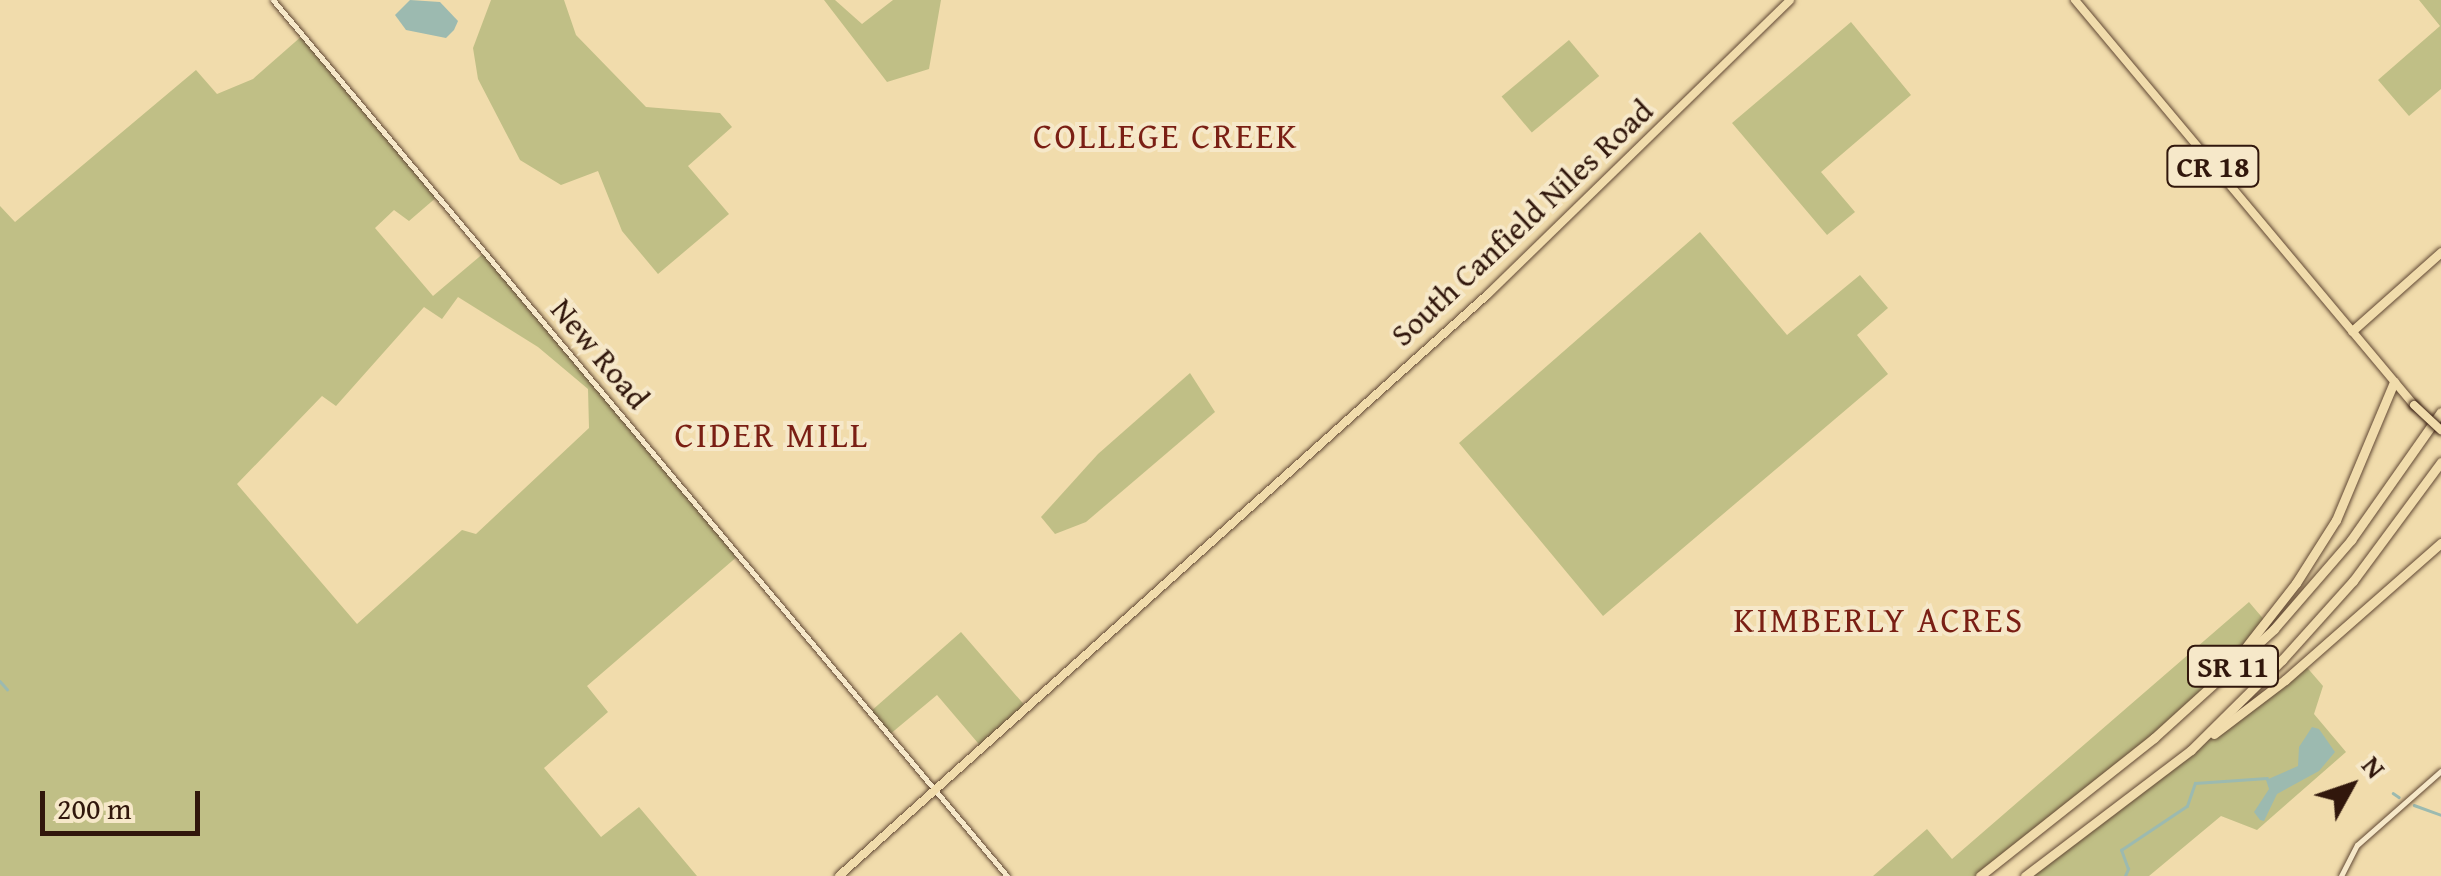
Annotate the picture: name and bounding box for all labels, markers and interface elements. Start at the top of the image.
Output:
street label: South Canfield Niles Road [1383,92,1661,354]
district label: COLLEGE CREEK [1033,115,1299,157]
road number: CR 18 [2166,141,2260,191]
street label: New Road [543,291,657,417]
district label: CIDER MILL [674,414,870,456]
district label: KIMBERLY ACRES [1734,599,2024,641]
road number: SR 11 [2186,641,2280,691]
north arrow [2301,736,2401,836]
text: N [2353,746,2396,787]
scale bar [45,771,205,833]
text: 200 m [57,786,131,830]

